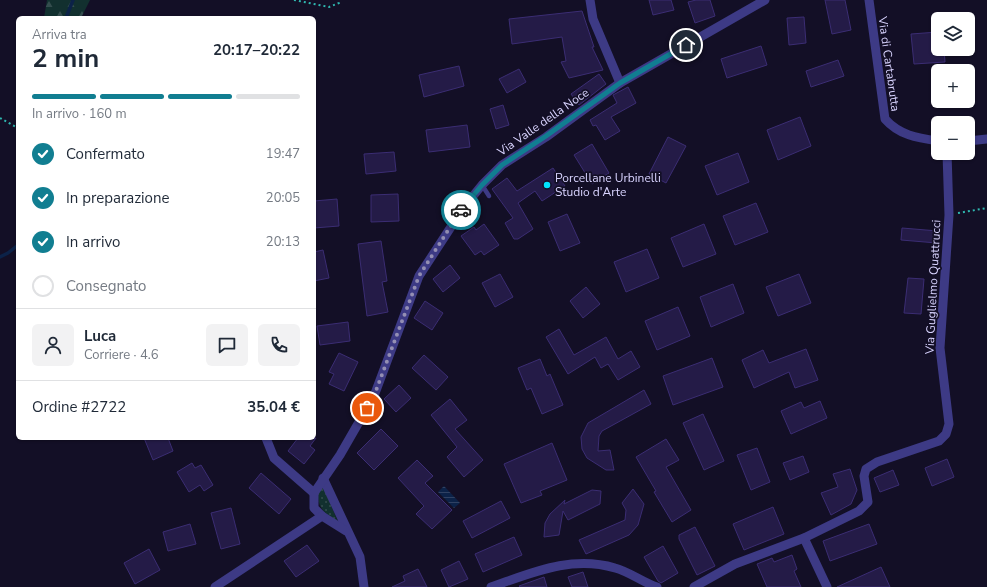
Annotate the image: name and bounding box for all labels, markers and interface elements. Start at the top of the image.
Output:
map controls [931,12,975,160]
button: layers [931,12,975,56]
street label: Via di Cartabrutta [874,15,904,112]
text: Arriva tra [32,26,87,44]
pin [669,28,703,62]
icon: home [675,34,697,56]
text: 20:17–20:22 [213,40,300,60]
text: 2 min [32,41,99,76]
button: + [931,64,975,108]
street label: Via Valle della Noce [493,84,592,160]
text: In arrivo · 160 m [32,105,127,123]
button: − [931,116,975,160]
icon: check [32,143,54,165]
text: Confermato [66,144,145,164]
text: 19:47 [266,145,300,163]
place label: Porcellane Urbinelli Studio d'Arte [555,170,661,200]
marker: Porcellane Urbinelli Studio d'Arte [542,180,552,190]
icon: check [32,187,54,209]
text: In preparazione [66,188,169,208]
text: 20:05 [266,189,300,207]
courier [441,190,481,230]
icon: car [450,199,472,221]
street label: Via Guglielmo Quattrucci [921,219,945,356]
icon: check [32,231,54,253]
text: In arrivo [66,232,120,252]
text: 20:13 [266,233,300,251]
text: Consegnato [66,276,146,296]
button: person [32,324,74,366]
button: chat [206,324,248,366]
button: phone [258,324,300,366]
text: Luca [84,326,116,346]
text: Corriere · 4.6 [84,346,158,364]
pin [350,391,384,425]
text: Ordine #2722 [32,397,126,417]
text: 35.04 € [247,397,300,417]
icon: bag [356,397,378,419]

